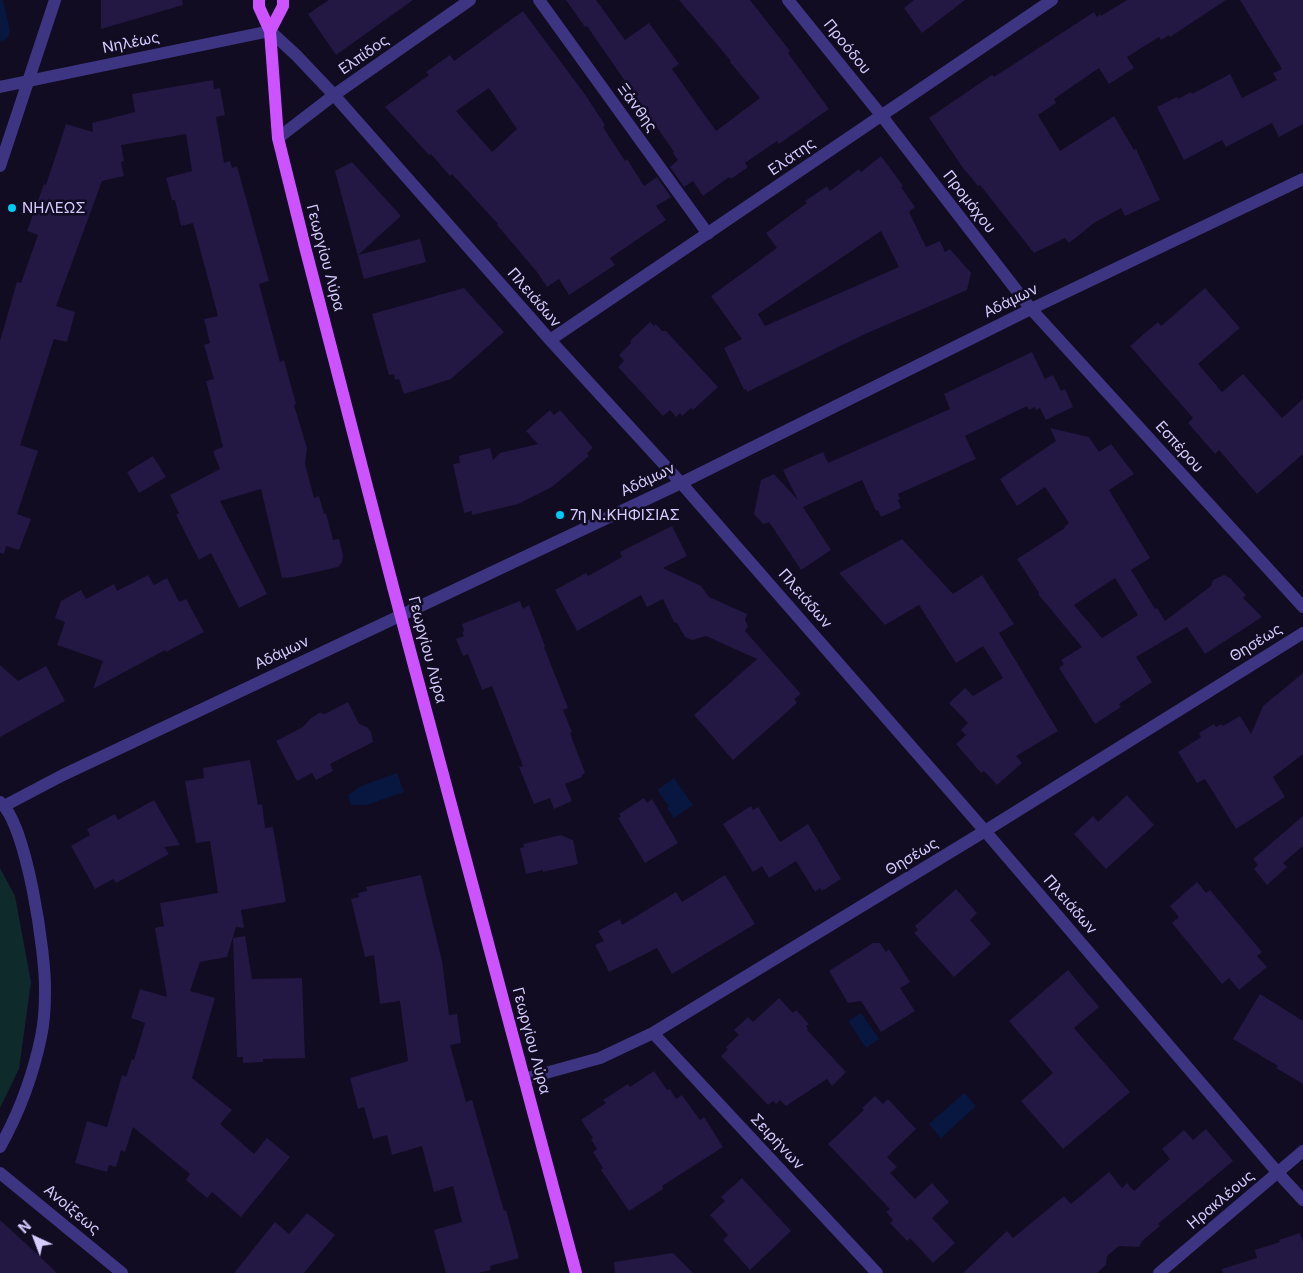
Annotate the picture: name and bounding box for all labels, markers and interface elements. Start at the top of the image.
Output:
street label: Προόδου [820,16,874,78]
street label: Νηλέως [101,29,161,57]
street label: Ελπίδος [335,31,393,79]
street label: Ξάνθης [613,80,661,136]
street label: Ελάτης [765,134,819,180]
street label: Προμάχου [939,167,999,237]
place label: ΝΗΛΕΩΣ [22,199,86,217]
marker: ΝΗΛΕΩΣ [6,202,18,214]
street label: Γεωργίου Λύρα [302,203,348,313]
street label: Πλειάδων [503,265,565,331]
street label: Αδάμων [981,280,1041,322]
street label: Εσπέρου [1151,418,1207,476]
street label: Αδάμων [618,460,678,500]
place label: 7η Ν.ΚΗΦΙΣΙΑΣ [570,506,680,524]
marker: 7η Ν.ΚΗΦΙΣΙΑΣ [554,509,566,521]
street label: Πλειάδων [774,566,836,632]
street label: Γεωργίου Λύρα [404,595,450,705]
street label: Θησέως [1226,620,1286,666]
street label: Αδάμων [252,633,312,673]
street label: Θησέως [882,834,942,880]
street label: Πλειάδων [1039,872,1101,938]
street label: Γεωργίου Λύρα [508,986,554,1096]
street label: Σειρήνων [746,1110,808,1174]
street label: Ηρακλέους [1184,1167,1258,1233]
street label: Ανοίξεως [40,1181,104,1239]
north arrow [10,1213,60,1263]
text: N [15,1217,34,1237]

